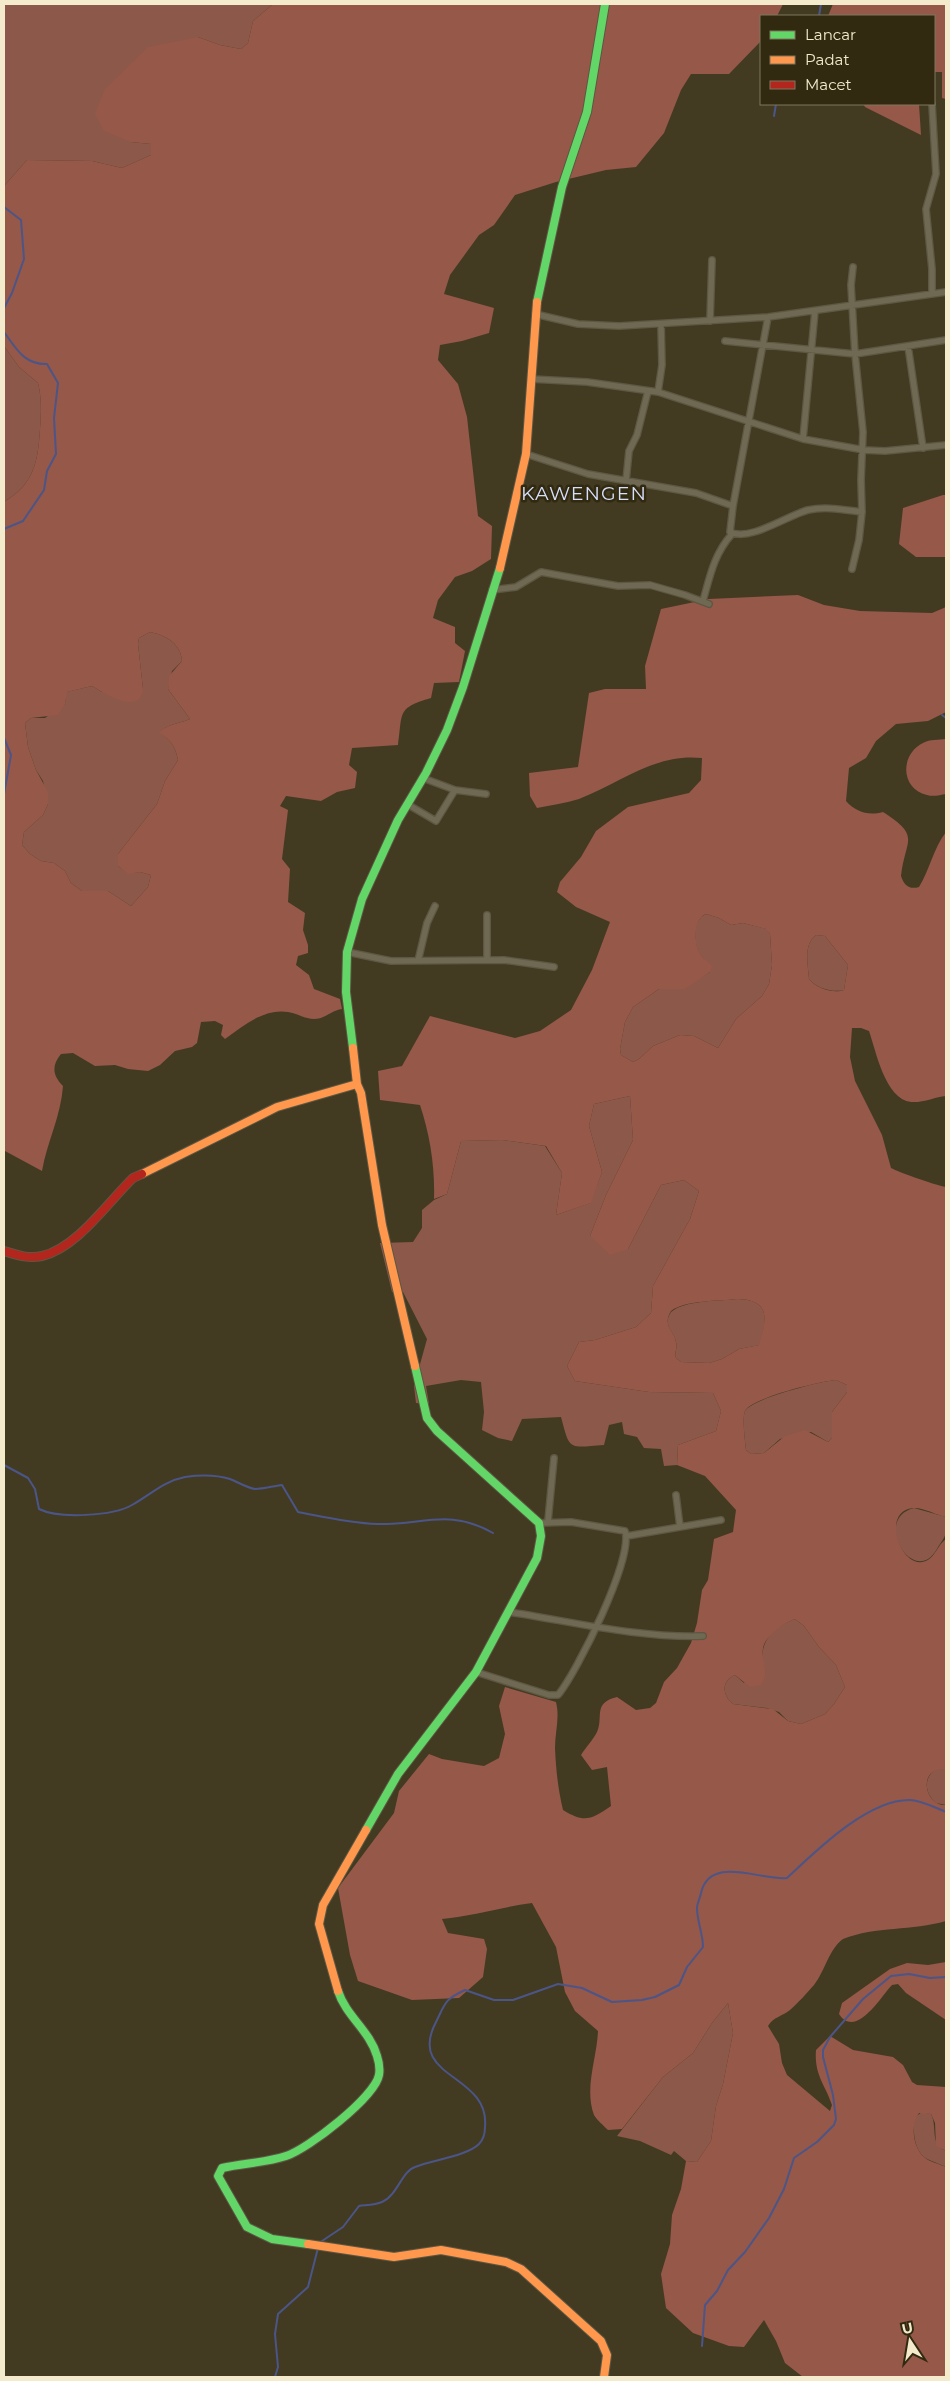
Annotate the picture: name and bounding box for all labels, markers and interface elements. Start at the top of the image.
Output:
legend [760,15,935,105]
text: Lancar [805,25,856,44]
text: Padat [805,50,850,69]
text: Macet [805,75,852,94]
district label: KAWENGEN [521,482,647,505]
north arrow [885,2316,935,2366]
text: U [900,2318,915,2338]

